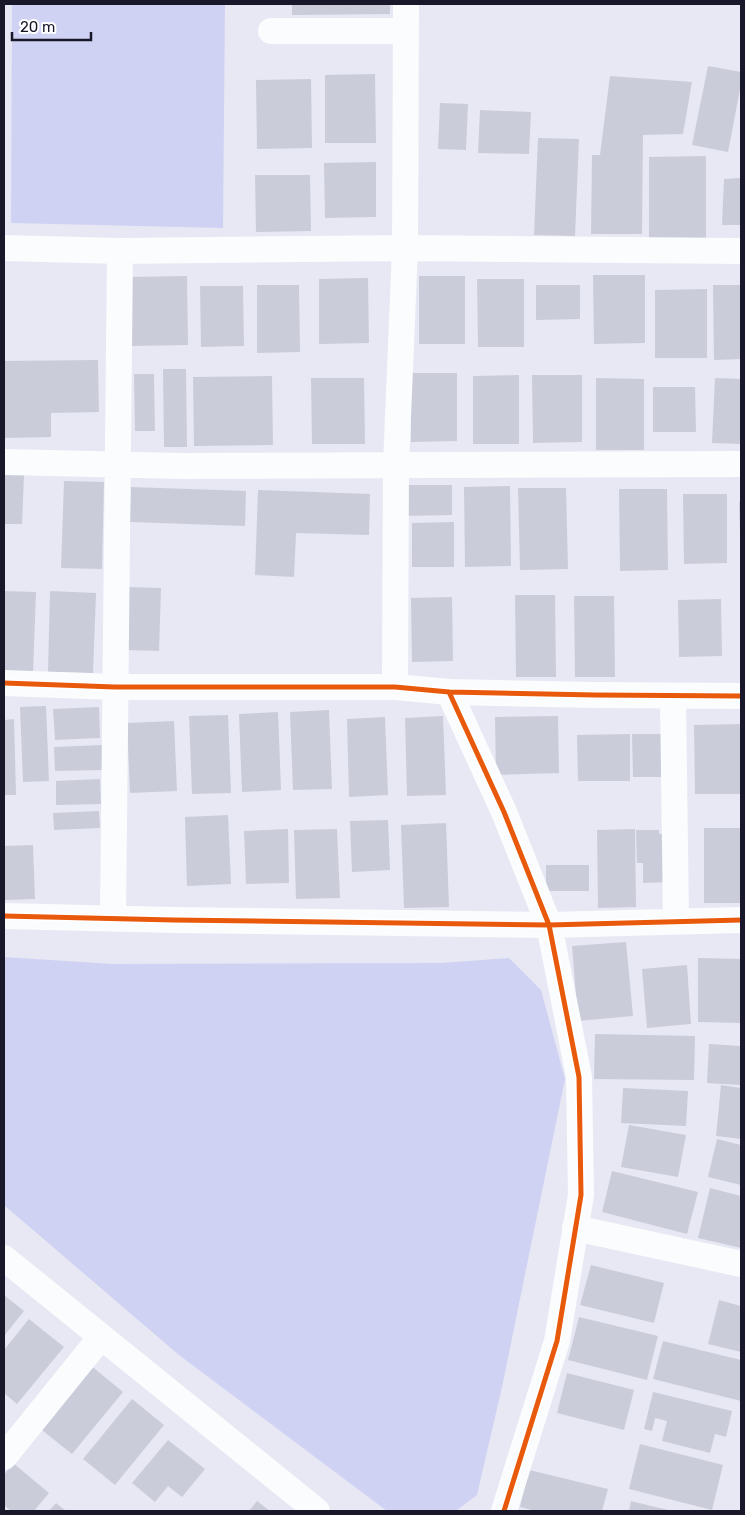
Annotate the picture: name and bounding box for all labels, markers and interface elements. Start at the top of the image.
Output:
scale bar [12,10,91,42]
text: 20 m [20,18,55,36]

